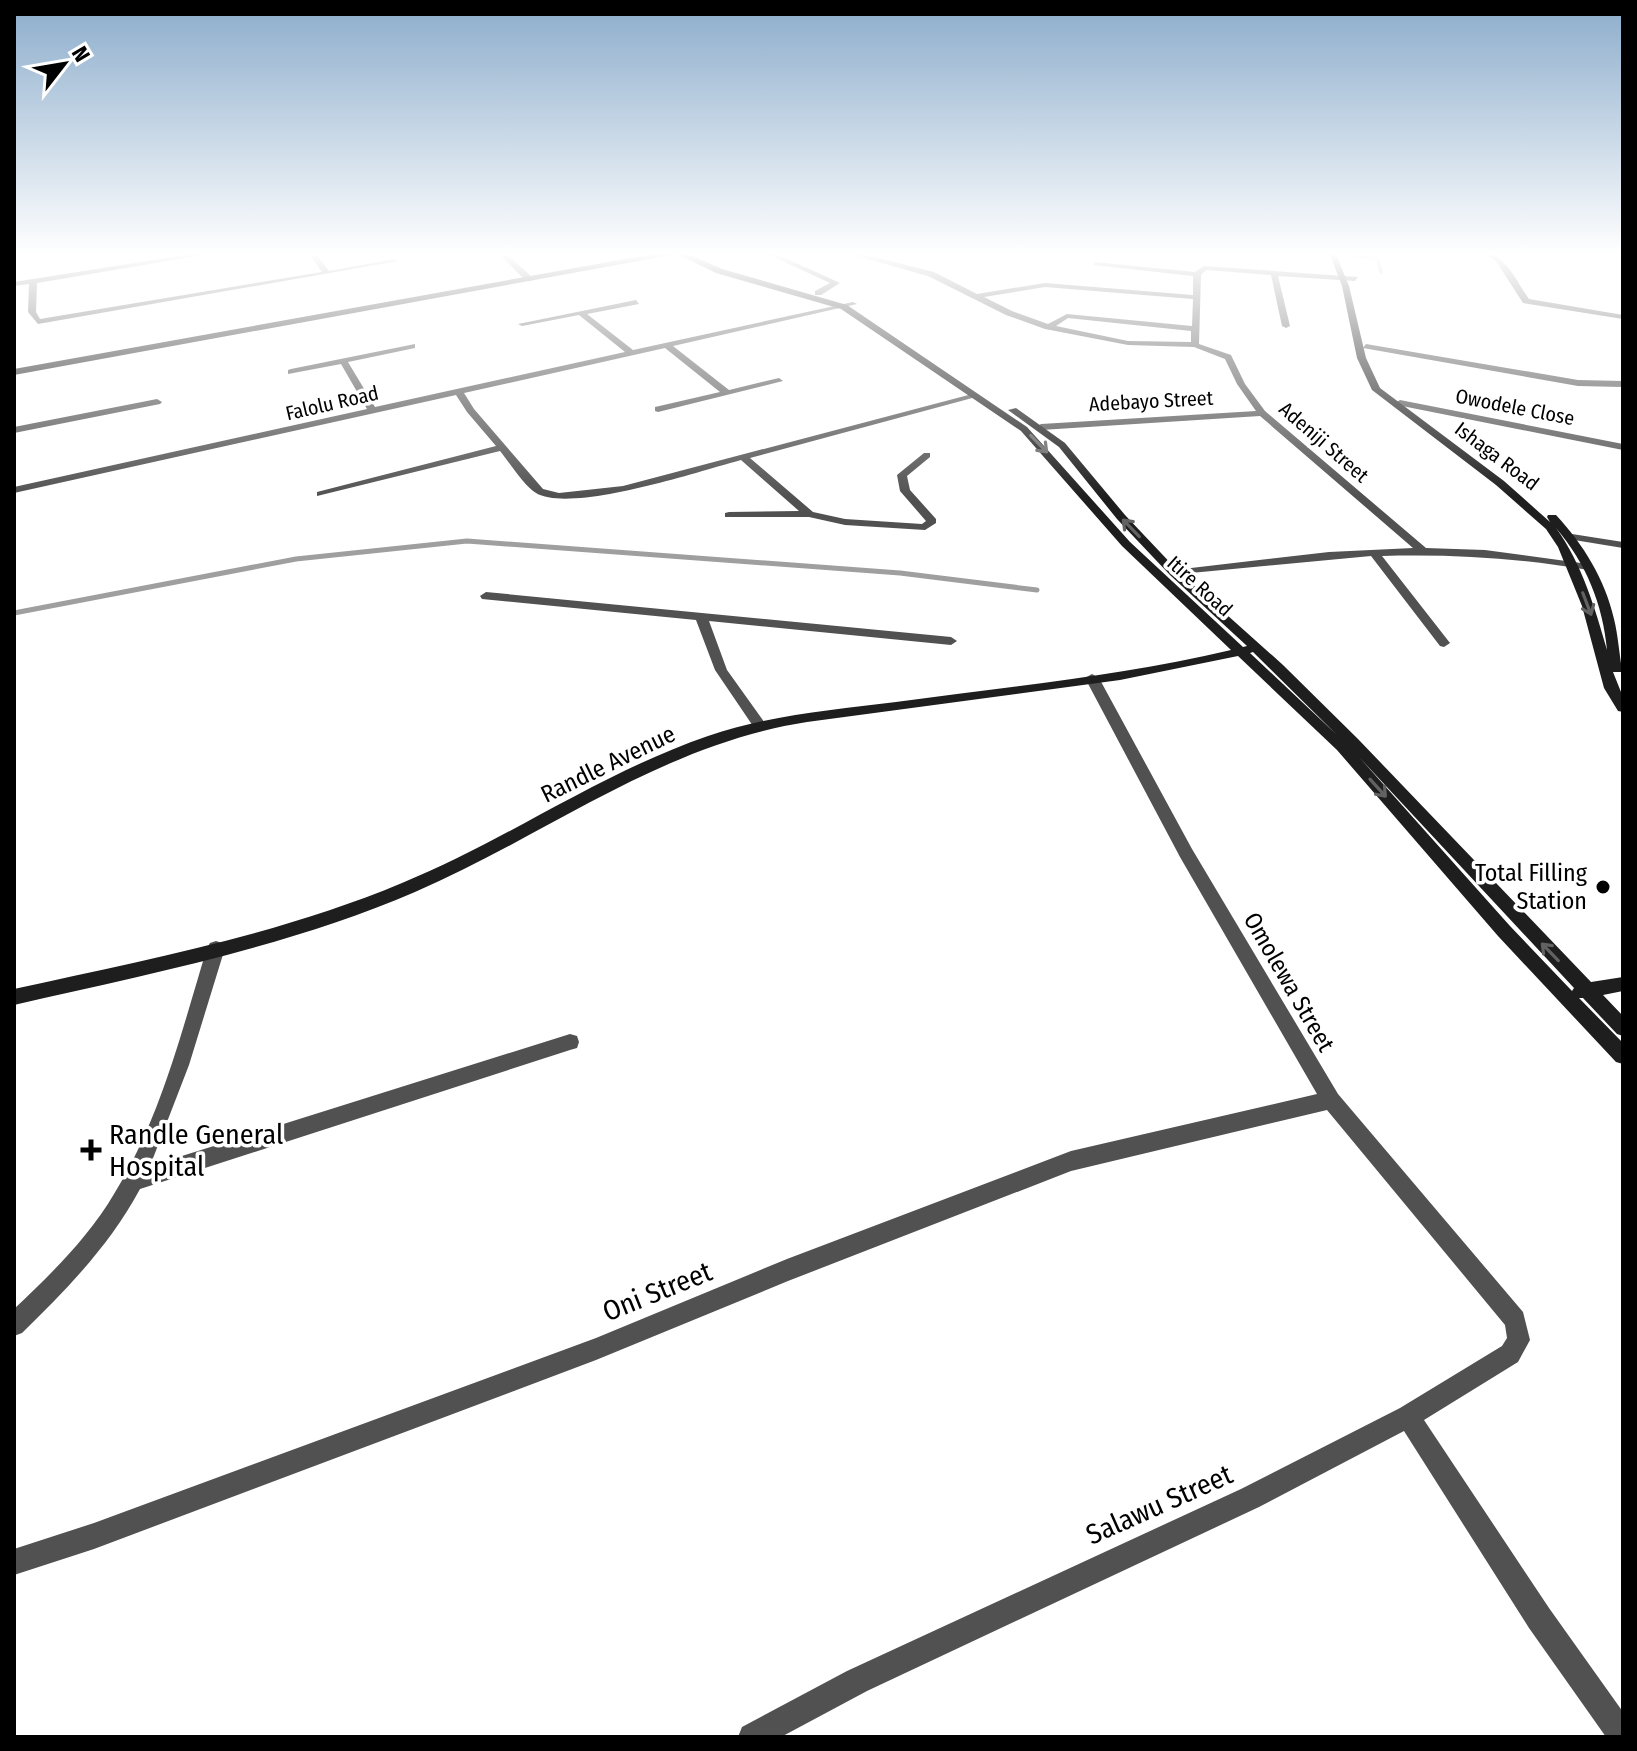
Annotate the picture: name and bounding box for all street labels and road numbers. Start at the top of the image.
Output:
street label: Falolu Road [283,381,381,425]
street label: Owodele Close [1454,384,1576,430]
street label: Adebayo Street [1088,386,1214,416]
street label: Adeniji Street [1274,397,1374,488]
street label: Ishaga Road [1450,417,1544,495]
street label: Itire Road [1163,551,1237,621]
street label: Randle Avenue [536,719,680,809]
street label: Omolewa Street [1238,907,1340,1057]
street label: Oni Street [598,1254,717,1328]
street label: Salawu Street [1081,1457,1238,1551]

